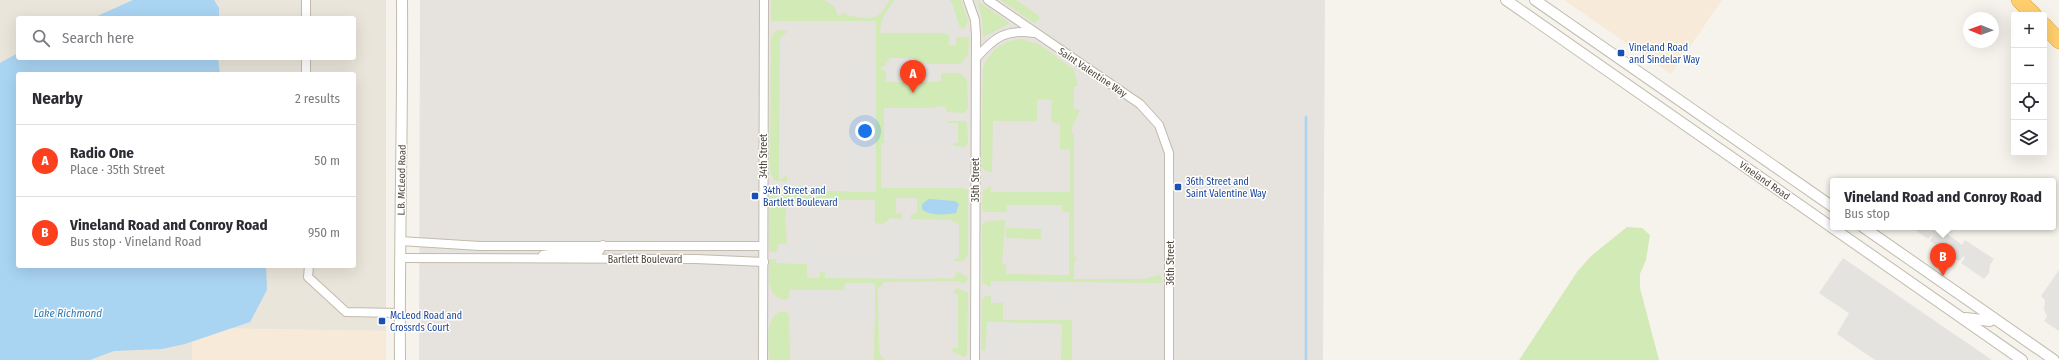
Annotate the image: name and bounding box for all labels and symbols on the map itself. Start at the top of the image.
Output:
north arrow [1963,12,1999,48]
place label: Vineland Road and Sindelar Way [1629,42,1700,66]
street label: Saint Valentine Way [1056,45,1130,101]
marker: Vineland Road and Sindelar Way [1616,48,1626,58]
pin: A [900,60,926,93]
your location [855,121,875,141]
street label: 34th Street [758,133,770,178]
street label: L.B. McLeod Road [395,145,409,215]
street label: 35th Street [970,157,982,202]
street label: Vineland Road [1737,159,1792,203]
place label: 36th Street and Saint Valentine Way [1186,176,1267,200]
marker: 36th Street and Saint Valentine Way [1173,182,1183,192]
place label: 34th Street and Bartlett Boulevard [763,185,838,209]
marker: 34th Street and Bartlett Boulevard [750,191,760,201]
street label: 36th Street [1165,240,1177,285]
pin: B [1930,243,1956,276]
street label: Bartlett Boulevard [608,254,682,266]
water label: Lake Richmond [34,307,102,320]
place label: McLeod Road and Crossrds Court [390,310,462,334]
marker: McLeod Road and Crossrds Court [377,316,387,326]

